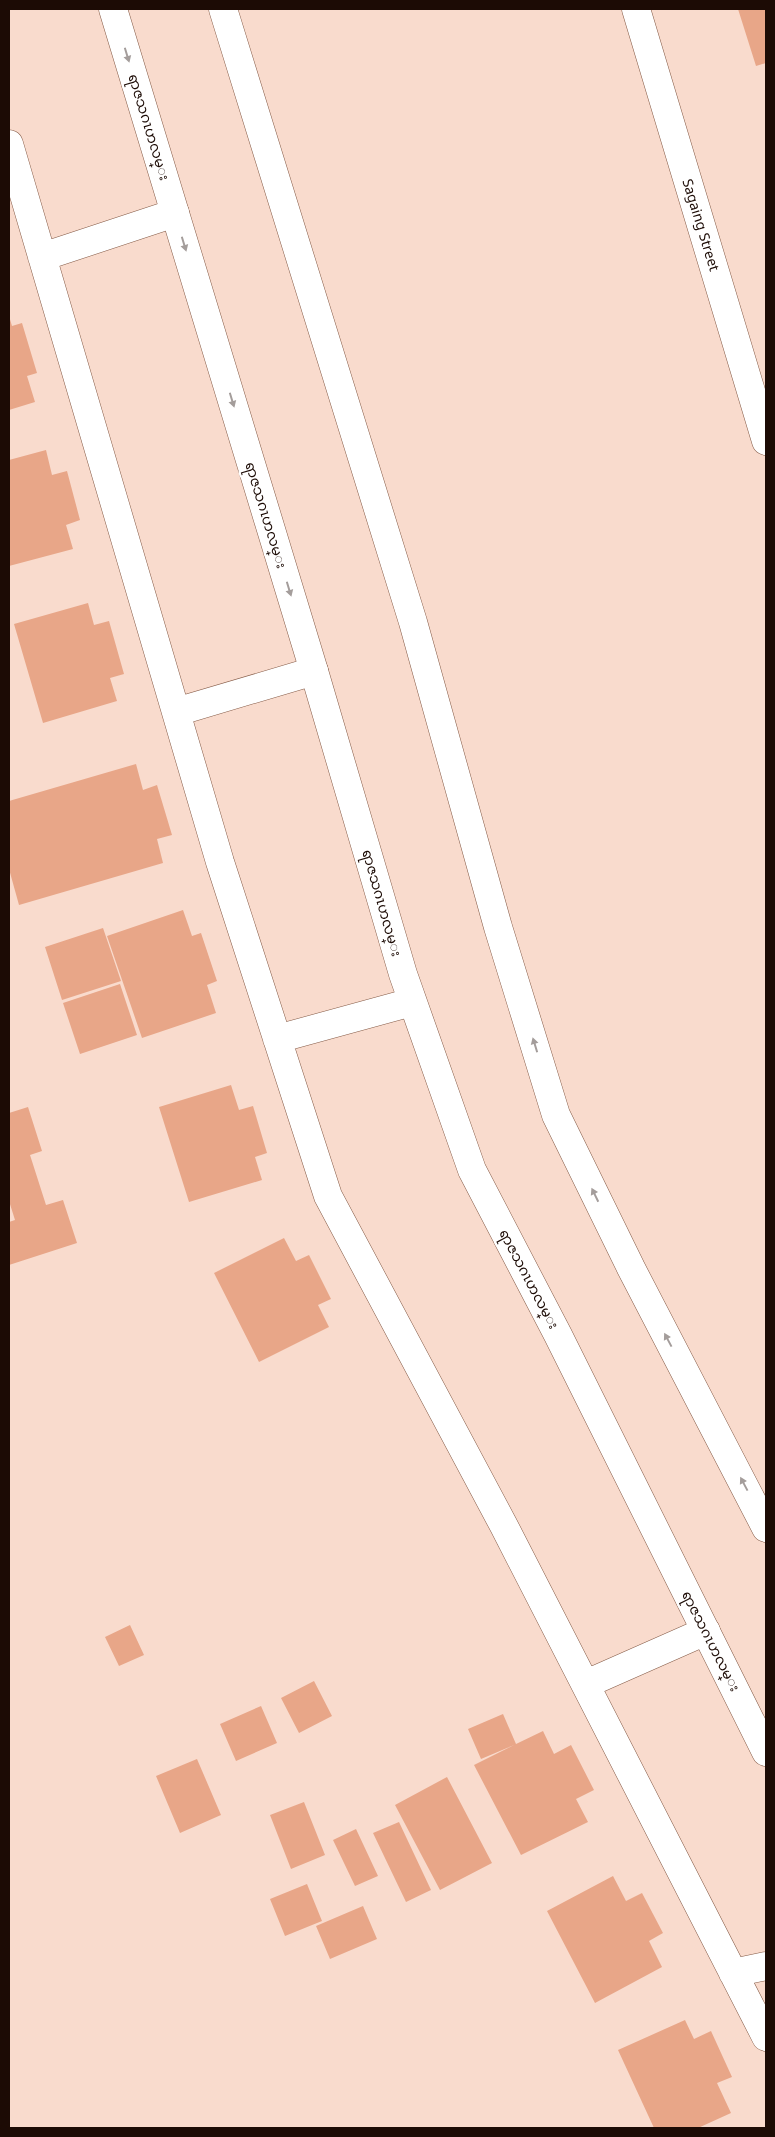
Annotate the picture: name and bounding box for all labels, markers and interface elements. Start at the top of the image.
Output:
one-way arrow [124,48,132,63]
street label: ရာဇသဂၤဟလမ္း [121,71,175,183]
street label: Sagaing Street [678,176,725,273]
one-way arrow [181,237,189,252]
one-way arrow [228,393,236,408]
street label: ရာဇသဂၤဟလမ္း [238,459,292,571]
one-way arrow [285,582,293,597]
street label: ရာဇသဂၤဟလမ္း [355,847,407,959]
one-way arrow [530,1037,538,1052]
one-way arrow [591,1188,599,1202]
street label: ရာဇသဂၤဟလမ္း [492,1226,564,1333]
one-way arrow [664,1333,672,1348]
one-way arrow [740,1477,748,1492]
street label: ရာဇသဂၤဟလမ္း [675,1587,745,1696]

